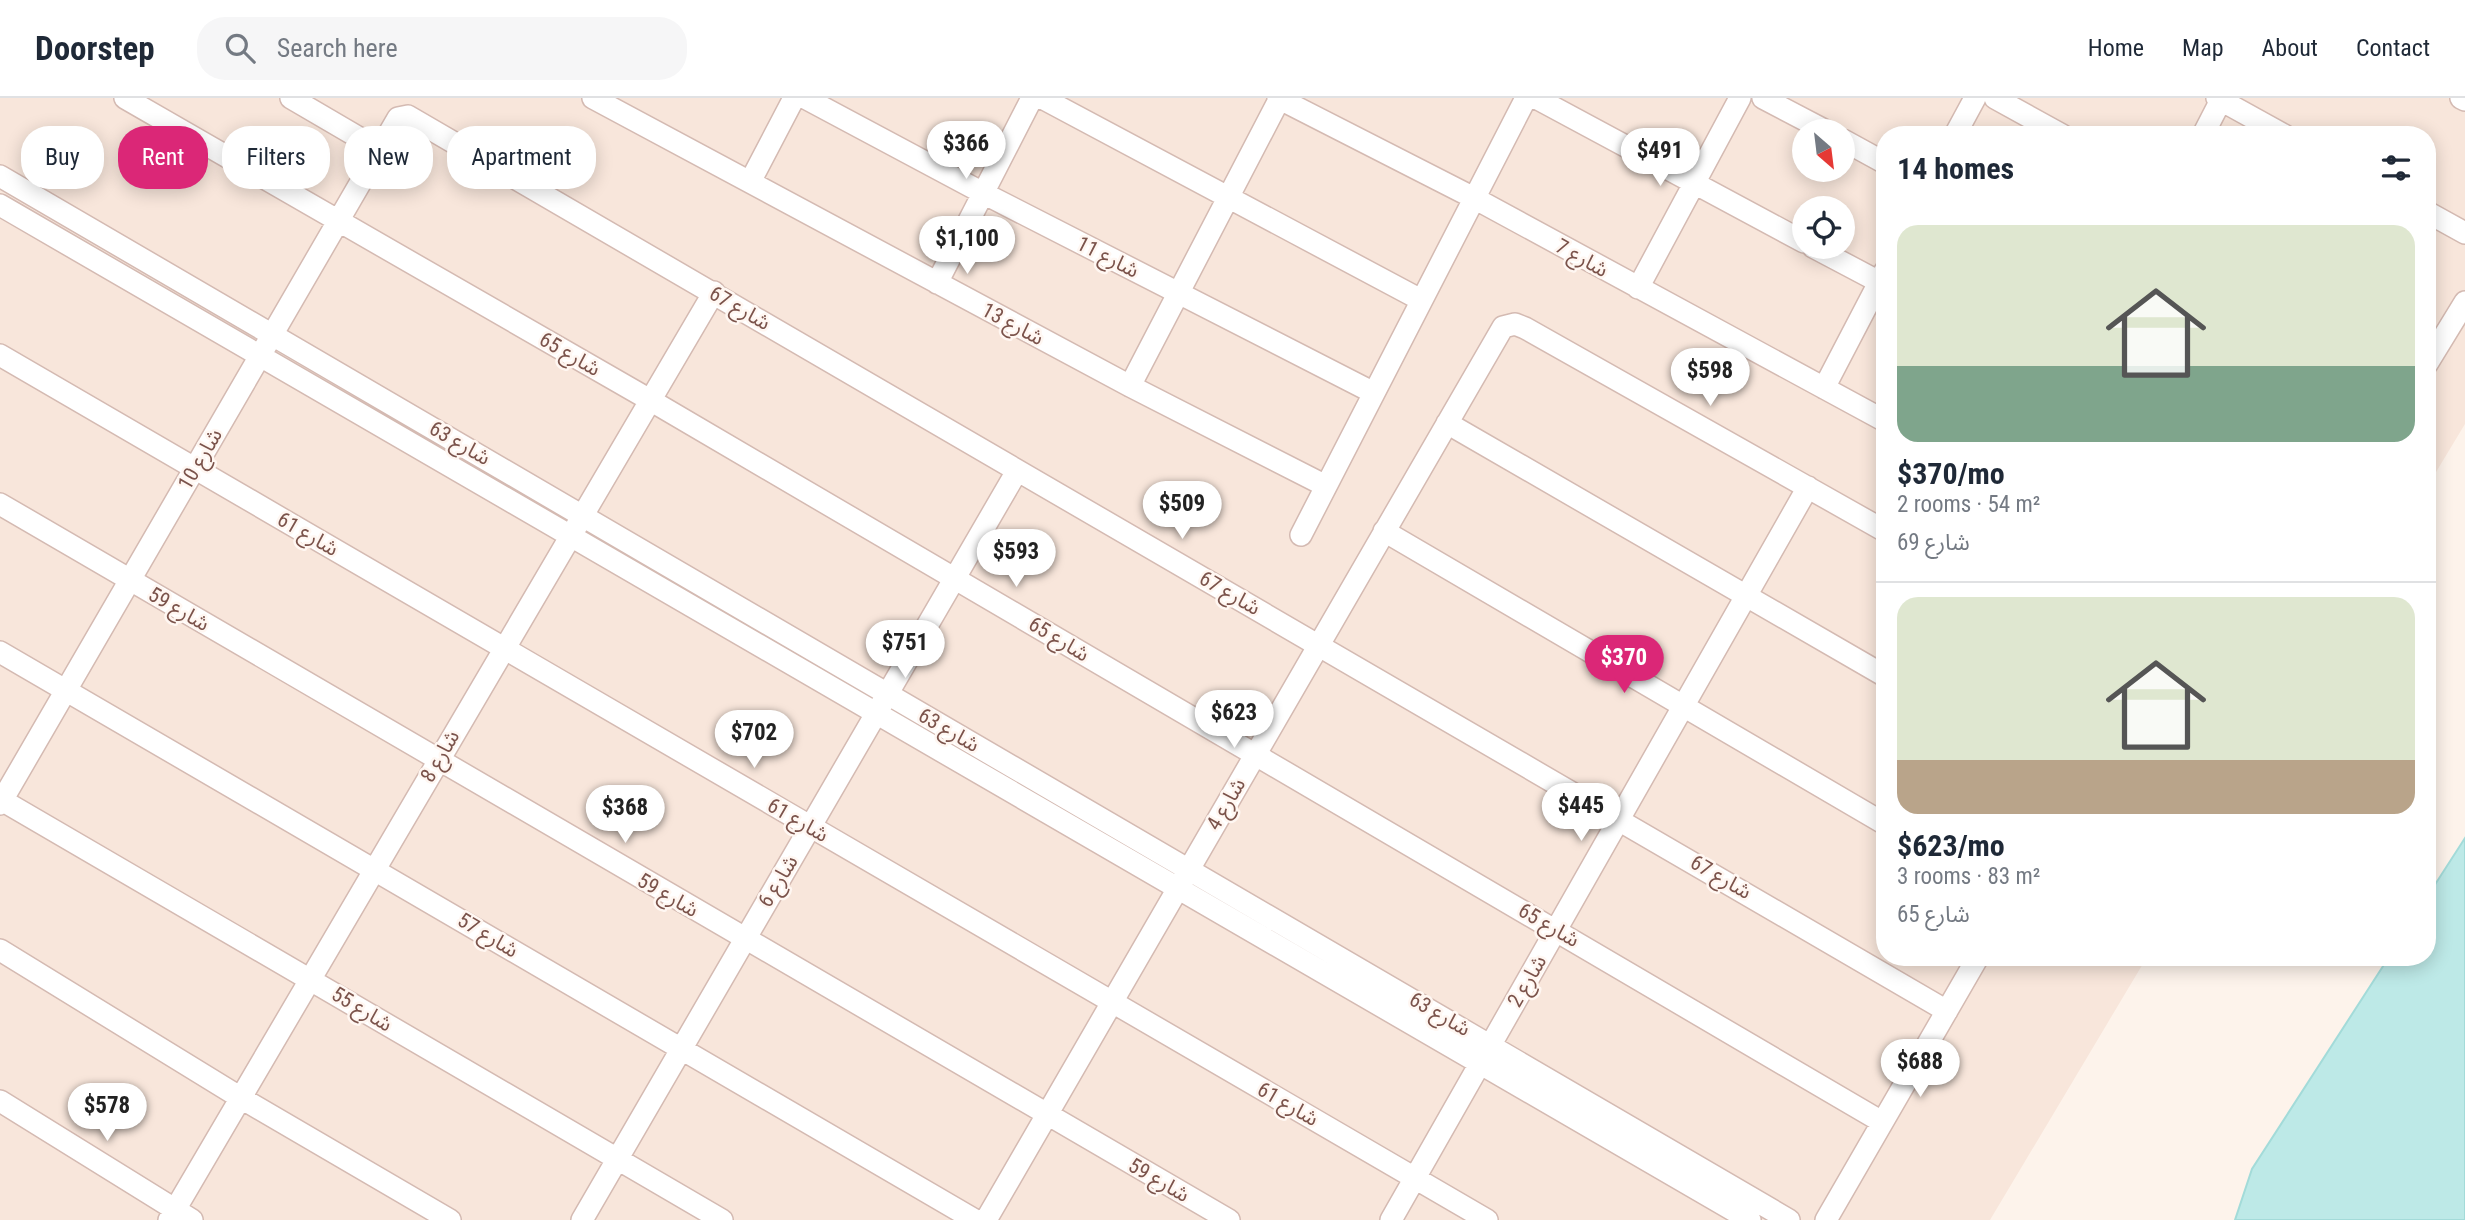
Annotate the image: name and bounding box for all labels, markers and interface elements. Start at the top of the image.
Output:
search box [197,17,687,80]
text: Doorstep [35,29,155,68]
icon: search [221,29,259,67]
text: Search here [277,33,398,63]
text: Home [2088,34,2144,62]
text: Map [2182,34,2224,62]
text: About [2262,34,2318,62]
text: Contact [2356,34,2430,62]
north arrow [1792,119,1855,182]
map controls [1792,119,1855,259]
pin: $366 [925,122,1007,181]
chip: Buy [21,126,104,189]
chip: Rent [118,126,208,189]
chip: Filters [222,126,330,189]
chip: New [344,126,433,189]
chip: Apartment [447,126,596,189]
pin: $491 [1619,129,1701,188]
text: $366 [943,130,989,157]
text: $491 [1637,137,1683,164]
icon: filters [2377,149,2415,187]
text: 14 homes [1897,151,2014,186]
button: locate [1792,196,1855,259]
pin: $1,100 [910,216,1024,276]
text: $1,100 [935,225,999,252]
street label: شارع 11 [1072,231,1143,285]
street label: شارع 7 [1550,234,1612,285]
icon: home [2093,270,2219,396]
street label: شارع 67 [704,281,775,338]
street label: شارع 13 [977,298,1048,353]
street label: شارع 65 [534,327,605,384]
pin: $598 [1669,348,1751,408]
text: $598 [1687,357,1733,384]
street label: شارع 63 [424,416,495,473]
street label: شارع 10 [173,424,230,495]
text: $370/mo [1897,456,2005,491]
pin: $509 [1141,482,1223,541]
text: $509 [1159,490,1205,517]
text: 2 rooms · 54 m² [1897,491,2040,518]
street label: شارع 61 [272,507,343,564]
text: شارع 69 [1897,529,1970,556]
pin: $593 [975,530,1057,589]
text: $593 [993,538,1039,565]
street label: شارع 67 [1194,566,1265,623]
street label: شارع 59 [143,582,214,639]
street label: شارع 65 [1023,612,1094,669]
pin: $751 [864,620,946,680]
text: $751 [882,629,928,656]
pin: $370 [1583,636,1665,695]
icon: home [2093,642,2219,768]
text: $370 [1601,644,1647,671]
pin: $623 [1193,690,1275,750]
text: $623 [1211,699,1257,726]
street label: شارع 63 [913,703,984,760]
pin: $702 [713,710,795,770]
text: $702 [731,719,777,746]
street label: شارع 8 [416,726,467,788]
street label: شارع 4 [1202,774,1253,836]
pin: $445 [1540,784,1622,843]
pin: $368 [584,786,666,845]
text: $445 [1558,792,1604,819]
street label: شارع 61 [762,793,833,850]
text: $368 [602,794,648,821]
text: $623/mo [1897,828,2005,863]
street label: شارع 67 [1685,850,1756,907]
street label: شارع 6 [753,851,805,913]
text: 3 rooms · 83 m² [1897,863,2040,890]
street label: شارع 59 [632,868,703,925]
street label: شارع 65 [1513,898,1584,955]
text: شارع 65 [1897,901,1970,928]
street label: شارع 57 [452,908,523,965]
street label: شارع 2 [1503,951,1554,1013]
street label: شارع 55 [326,982,397,1039]
street label: شارع 63 [1404,987,1475,1044]
pin: $688 [1879,1040,1961,1099]
text: $688 [1897,1048,1943,1075]
street label: شارع 61 [1252,1077,1323,1134]
pin: $578 [66,1084,148,1143]
text: $578 [84,1092,130,1119]
street label: شارع 59 [1123,1153,1194,1210]

